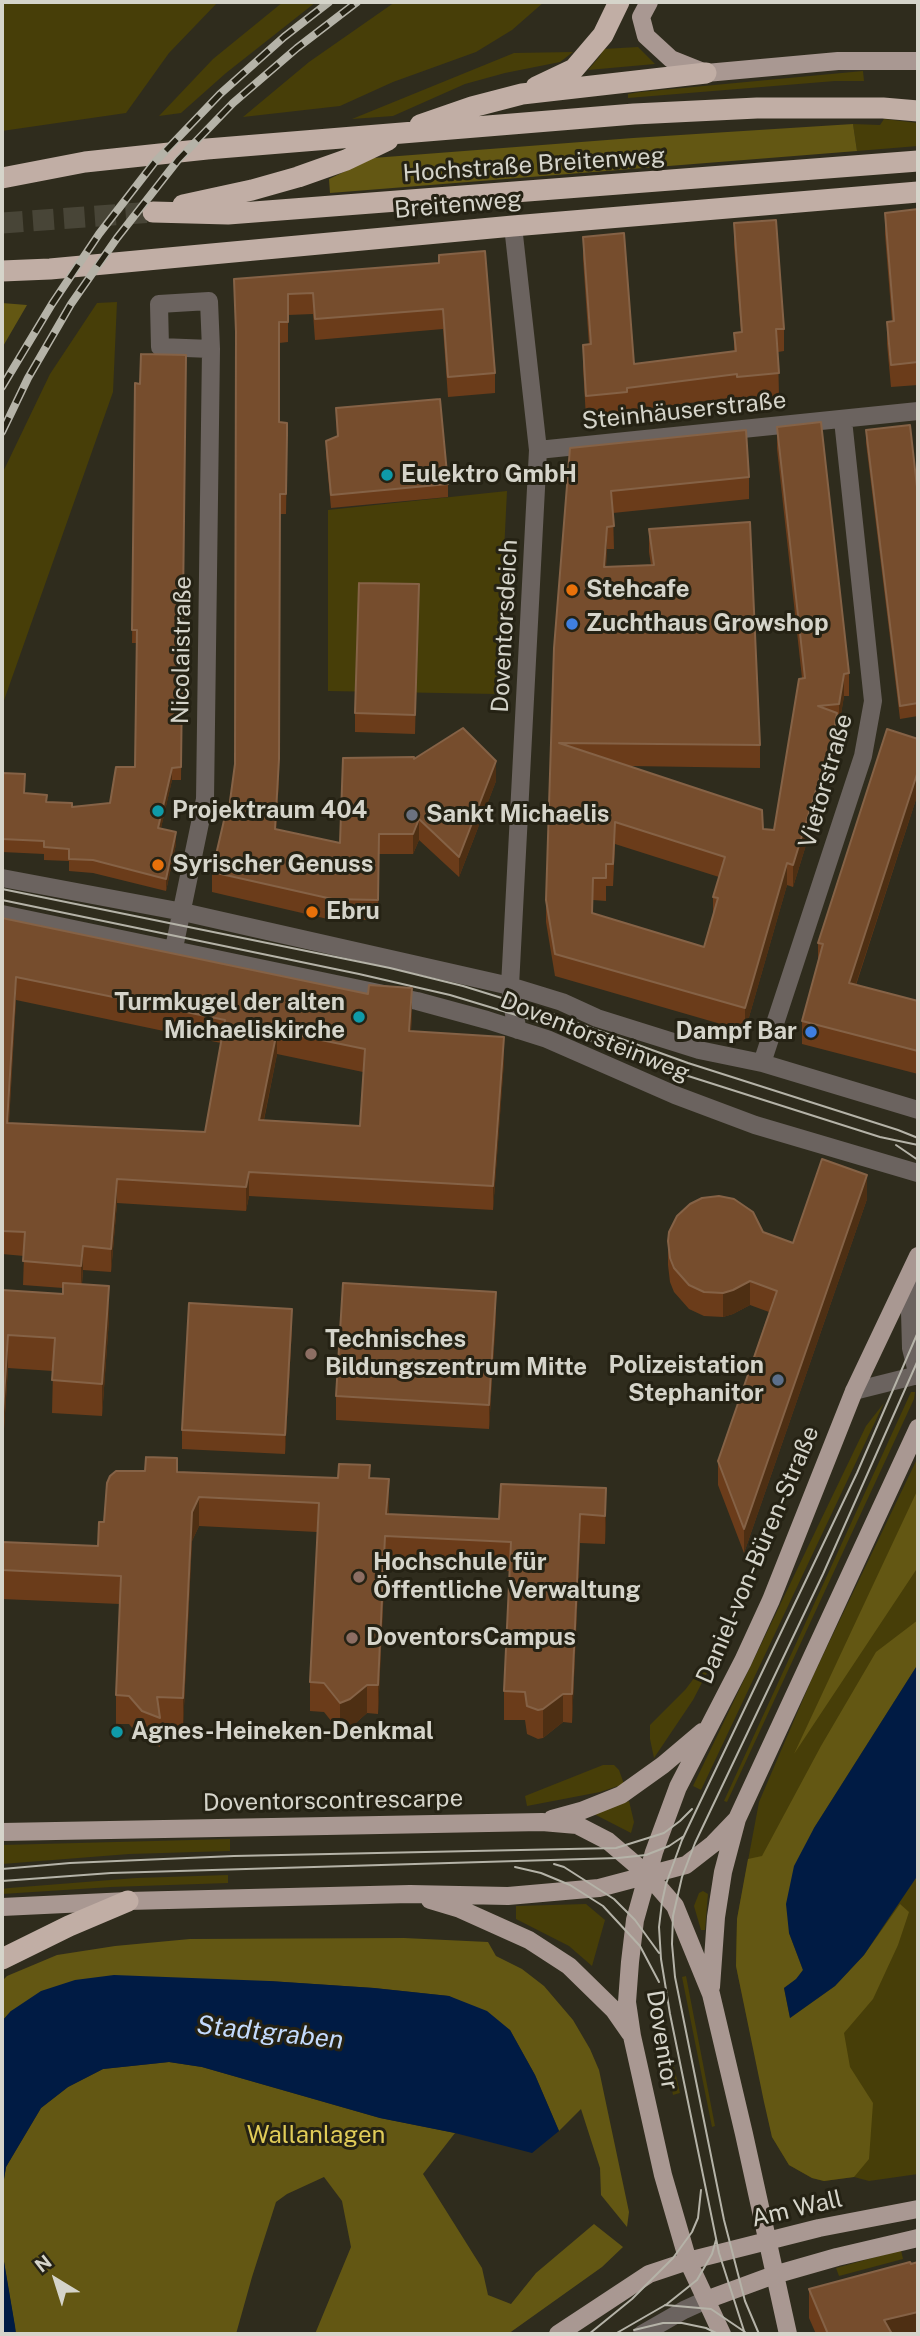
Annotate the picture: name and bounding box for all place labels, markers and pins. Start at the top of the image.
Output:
place label: Eulektro GmbH [401,461,577,489]
marker: Eulektro GmbH [379,467,395,483]
place label: Stehcafe [586,576,690,604]
marker: Stehcafe [564,582,580,598]
place label: Zuchthaus Growshop [586,610,828,638]
marker: Zuchthaus Growshop [564,616,580,632]
place label: Projektraum 404 [172,797,367,825]
place label: Sankt Michaelis [426,801,609,829]
marker: Projektraum 404 [150,803,166,819]
marker: Sankt Michaelis [404,807,420,823]
place label: Syrischer Genuss [172,851,373,879]
marker: Syrischer Genuss [150,857,166,873]
place label: Ebru [326,898,380,926]
marker: Ebru [304,904,320,920]
place label: Turmkugel der alten Michaeliskirche [114,989,345,1045]
marker: Turmkugel der alten Michaeliskirche [351,1009,367,1025]
place label: Dampf Bar [676,1018,797,1046]
marker: Dampf Bar [803,1024,819,1040]
place label: Technisches Bildungszentrum Mitte [325,1326,587,1382]
marker: Technisches Bildungszentrum Mitte [303,1346,319,1362]
place label: Polizeistation Stephanitor [609,1352,764,1408]
marker: Polizeistation Stephanitor [770,1372,786,1388]
place label: Hochschule für Öffentliche Verwaltung [373,1549,641,1605]
marker: Hochschule für Öffentliche Verwaltung [351,1569,367,1585]
place label: DoventorsCampus [366,1624,576,1652]
marker: DoventorsCampus [344,1630,360,1646]
place label: Agnes-Heineken-Denkmal [131,1718,434,1746]
marker: Agnes-Heineken-Denkmal [109,1724,125,1740]

